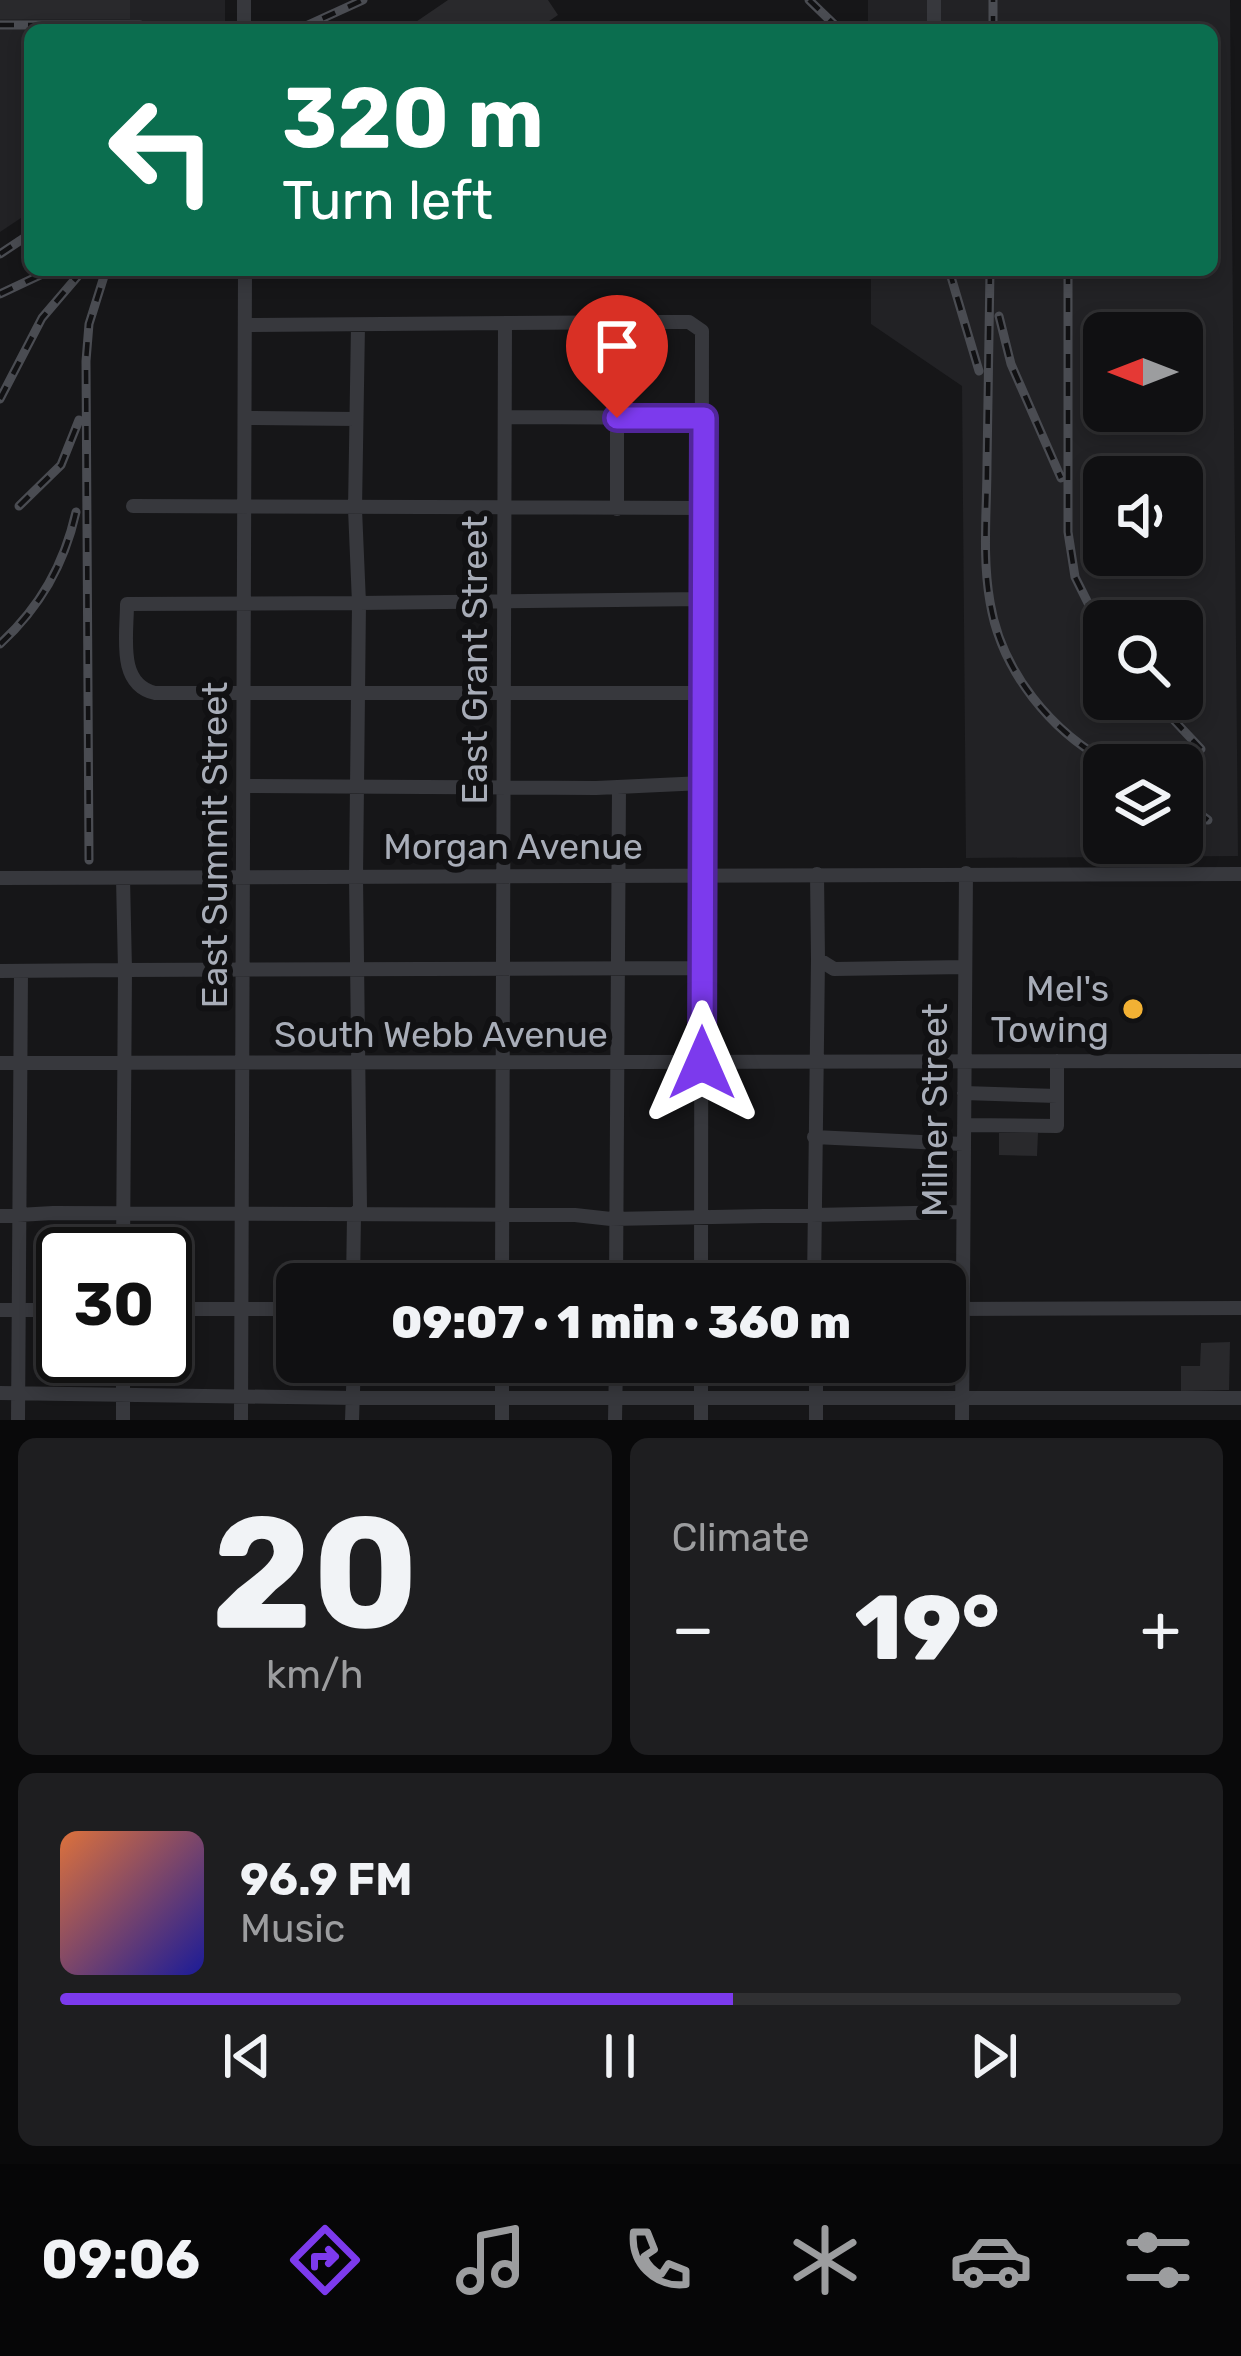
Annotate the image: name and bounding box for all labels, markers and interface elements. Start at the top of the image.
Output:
text: 320 m [282,68,544,168]
icon: left [84,72,240,228]
text: Turn left [282,169,493,233]
pin [566,295,668,418]
north arrow [1083,312,1203,432]
map controls [1083,312,1203,864]
icon: arrive [584,313,650,379]
button: sound [1083,456,1203,576]
street label: East Grant Street [453,515,496,805]
button: search [1083,600,1203,720]
street label: East Summit Street [193,682,236,1008]
button: layers [1083,744,1203,864]
street label: Morgan Avenue [383,825,643,868]
place label: Mel's Towing [991,967,1109,1051]
marker: Mel's Towing [1120,996,1146,1022]
position arrow [639,1000,765,1126]
street label: Milner Street [913,1003,956,1217]
street label: South Webb Avenue [274,1013,608,1056]
speed limit sign: 30 [36,1227,192,1383]
text: 09:07 · 1 min · 360 m [391,1296,851,1349]
text: 20 [211,1481,418,1666]
text: Climate [672,1515,810,1561]
text: 19° [855,1575,1000,1682]
text: − [672,1589,714,1668]
text: + [1140,1589,1181,1668]
text: km/h [266,1652,363,1698]
text: 96.9 FM [240,1853,412,1906]
text: Music [240,1906,345,1952]
icon: previous [214,2023,280,2089]
icon: pause [587,2023,653,2089]
icon: next [961,2023,1027,2089]
icon: directions [283,2218,367,2302]
icon: music [449,2218,533,2302]
icon: phone [616,2218,700,2302]
icon: climate [783,2218,867,2302]
icon: car [949,2218,1033,2302]
icon: filters [1116,2218,1200,2302]
text: 09:06 [41,2228,200,2292]

